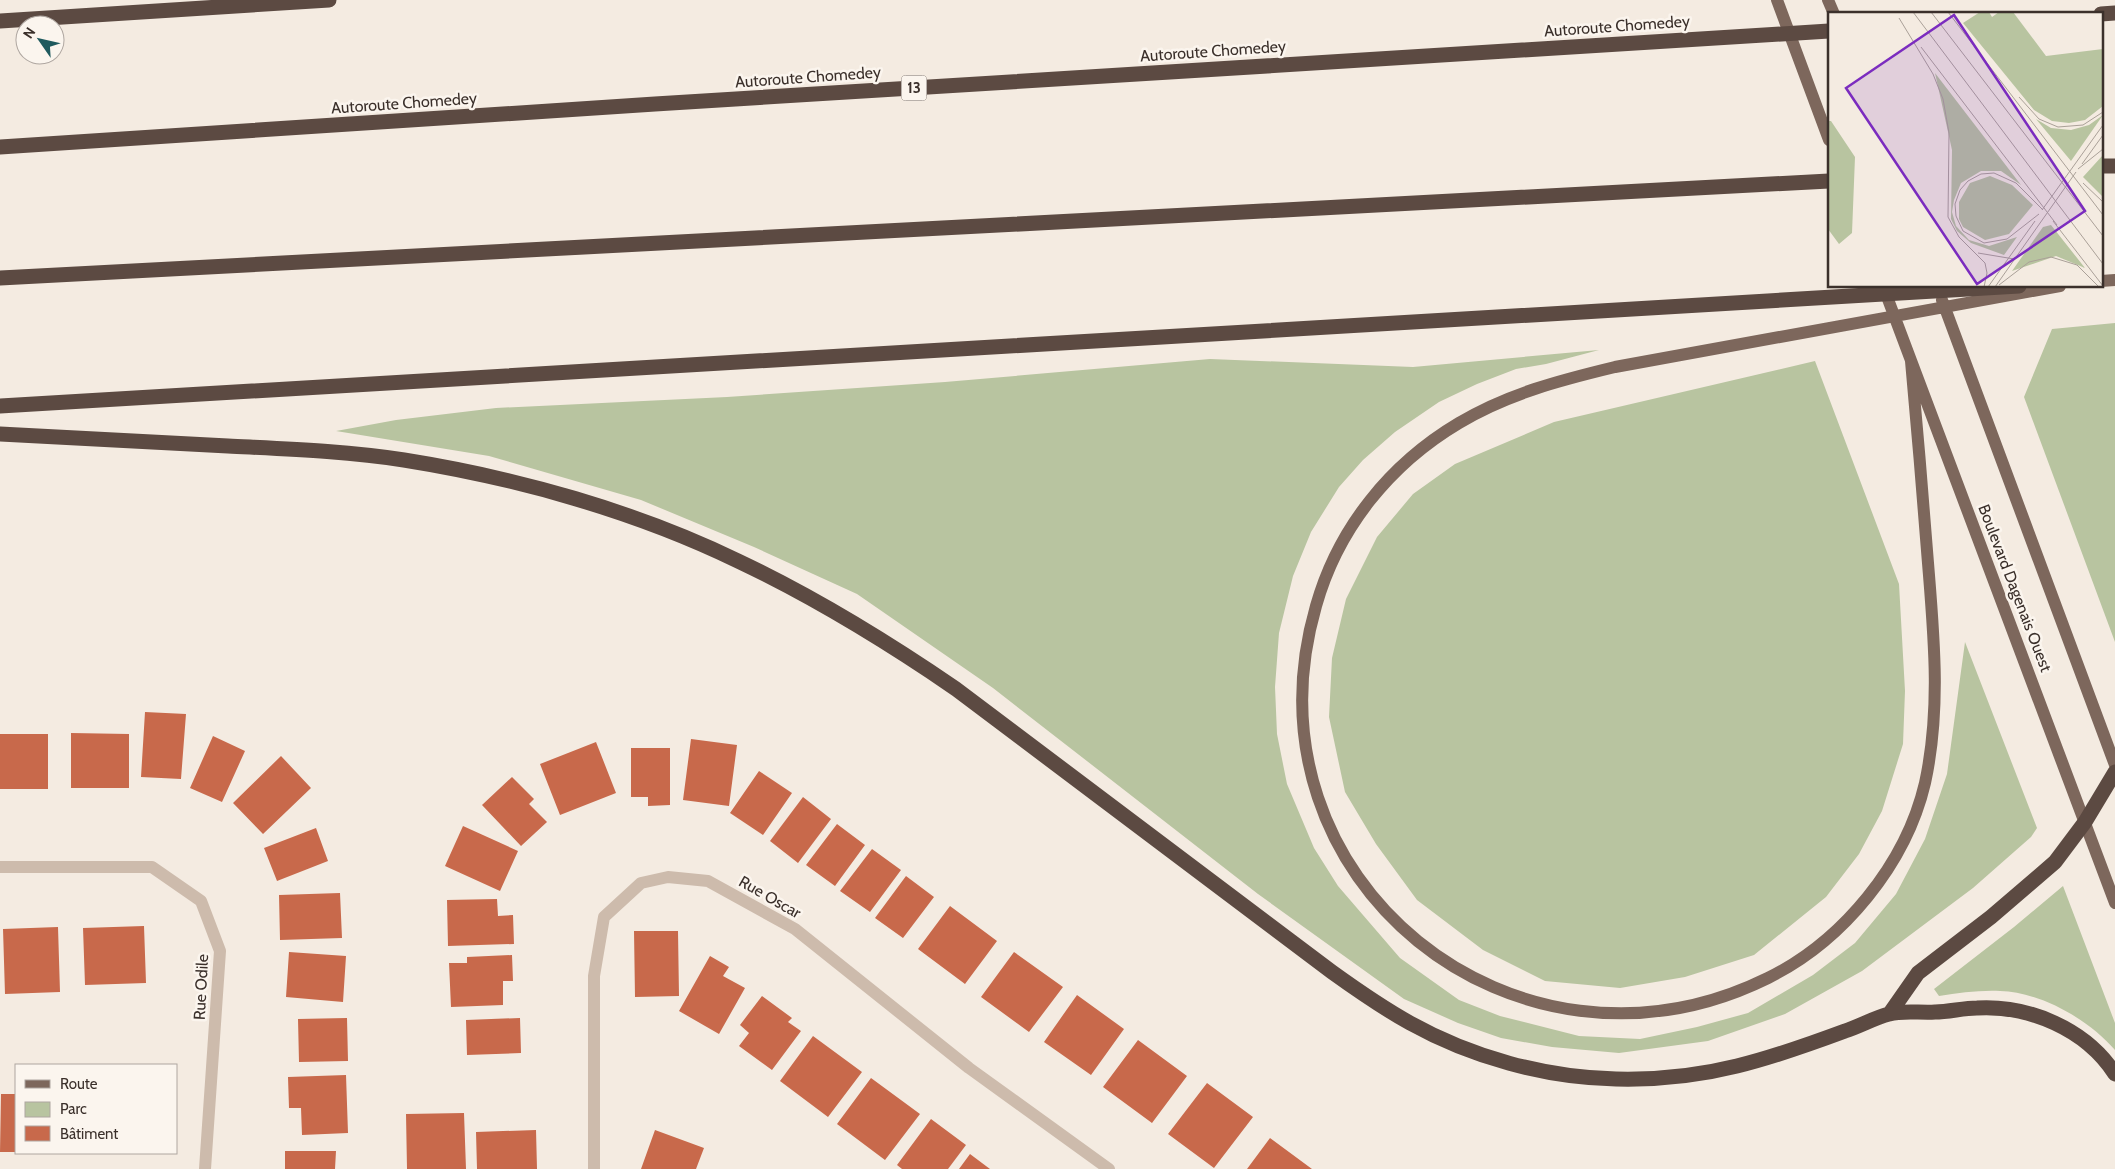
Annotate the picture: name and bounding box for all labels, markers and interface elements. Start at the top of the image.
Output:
street label: Autoroute Chomedey [1544,11,1690,41]
inset map [1828,12,2102,288]
north arrow [15,15,65,65]
text: N [19,24,39,42]
street label: Autoroute Chomedey [1140,36,1286,66]
street label: Autoroute Chomedey [735,62,881,92]
road number: 13 [902,76,926,100]
street label: Autoroute Chomedey [331,88,477,118]
street label: Boulevard Dagenais Ouest [1974,502,2056,675]
street label: Rue Oscar [736,872,805,923]
street label: Rue Odile [190,954,212,1020]
legend [15,1064,178,1154]
text: Route [60,1075,98,1093]
text: Parc [60,1100,87,1118]
text: Bâtiment [60,1125,118,1143]

